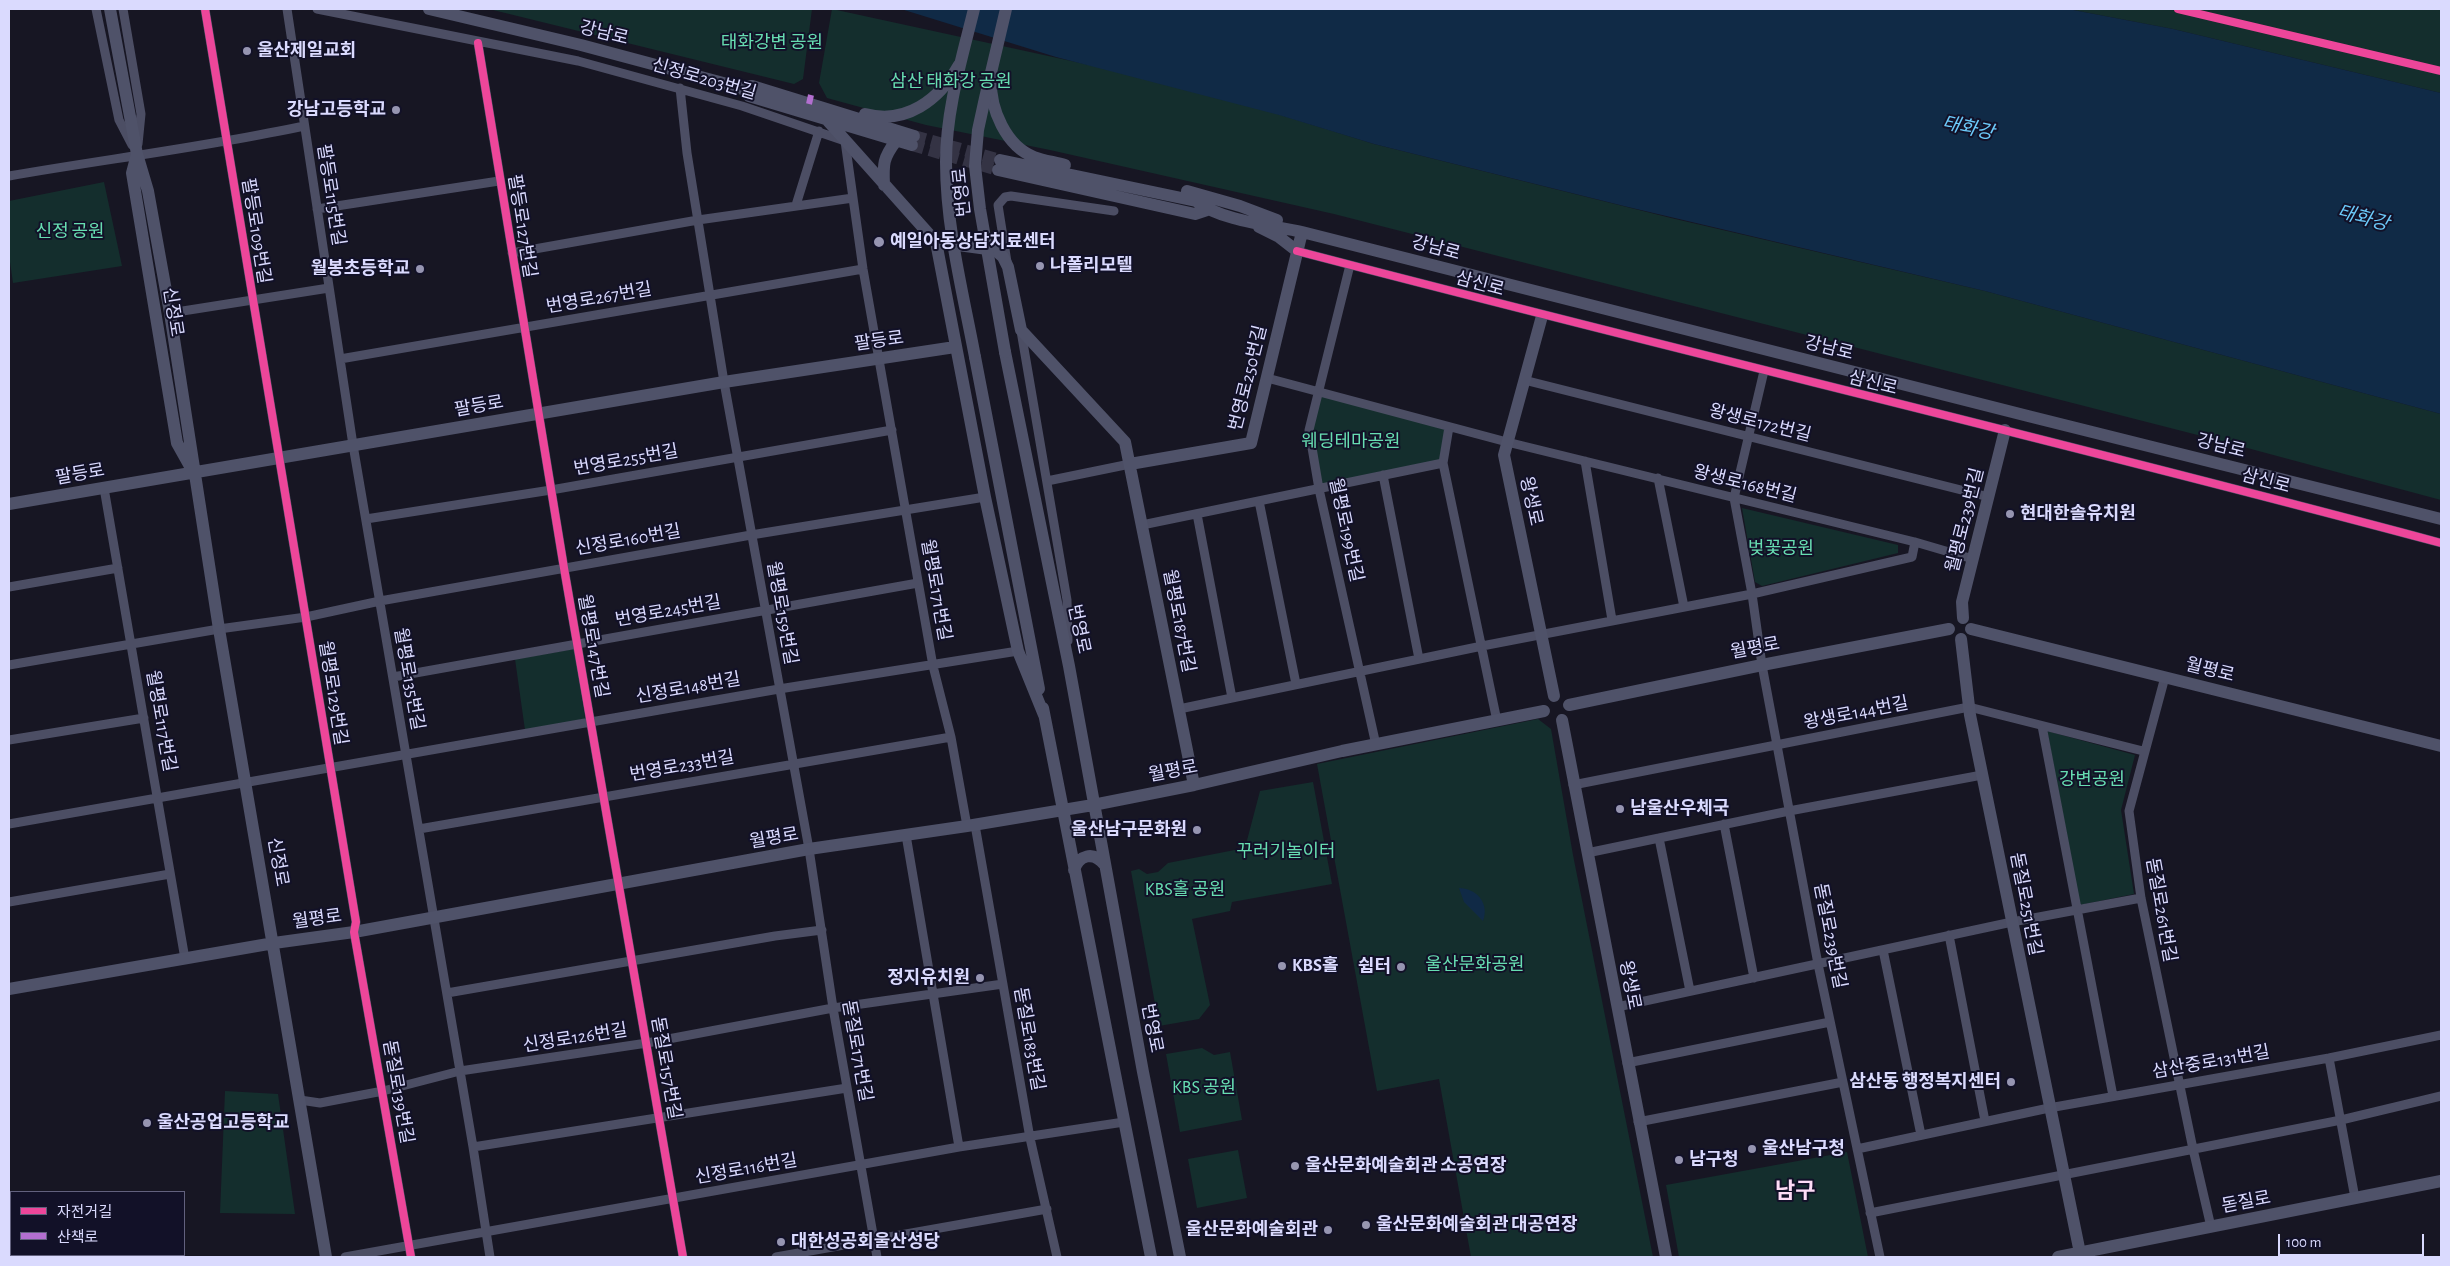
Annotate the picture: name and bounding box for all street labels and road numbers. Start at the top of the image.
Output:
street label: 강남로 [577,17,631,49]
street label: 신정로203번길 [649,54,759,104]
street label: 팔등로115번길 [312,143,350,247]
street label: 번영로 [949,166,975,218]
street label: 팔등로127번길 [503,173,541,279]
street label: 팔등로109번길 [237,176,275,286]
street label: 강남로 [1409,231,1463,265]
street label: 삼신로 [1453,267,1507,301]
street label: 번영로267번길 [544,278,654,318]
street label: 신정로 [158,286,188,338]
street label: 번영로250번길 [1224,323,1272,433]
street label: 팔등로 [853,327,905,355]
street label: 강남로 [1802,332,1856,364]
street label: 삼신로 [1846,367,1900,399]
street label: 팔등로 [453,391,505,421]
street label: 왕생로172번길 [1707,400,1813,446]
street label: 강남로 [2194,430,2248,462]
street label: 번영로255번길 [572,440,680,480]
street label: 팔등로 [54,459,106,489]
street label: 왕생로168번길 [1691,461,1799,507]
street label: 삼신로 [2239,464,2293,498]
street label: 월평로239번길 [1942,466,1988,574]
street label: 왕생로 [1515,474,1547,528]
street label: 월평로199번길 [1324,476,1368,584]
street label: 신정로160번길 [573,520,683,560]
street label: 월평로171번길 [916,538,956,642]
street label: 월평로159번길 [762,559,802,667]
street label: 월평로187번길 [1158,567,1200,675]
street label: 번영로245번길 [613,591,723,631]
street label: 월평로147번길 [573,592,613,700]
street label: 번영로 [1063,602,1095,656]
street label: 월평로135번길 [389,626,429,732]
street label: 월평로 [1729,633,1781,663]
street label: 월평로129번길 [314,639,352,747]
street label: 월평로 [2183,654,2237,686]
street label: 신정로148번길 [634,668,742,708]
street label: 월평로117번길 [141,669,181,773]
street label: 왕생로144번길 [1802,692,1910,734]
street label: 번영로233번길 [628,746,736,786]
street label: 월평로 [1147,756,1199,786]
street label: 월평로 [748,823,800,853]
street label: 신정로 [263,836,293,888]
street label: 돋질로251번길 [2005,851,2047,957]
street label: 돋질로261번길 [2141,856,2181,964]
street label: 돋질로239번길 [1809,881,1851,991]
street label: 월평로 [291,905,343,933]
street label: 왕생로 [1615,959,1645,1011]
street label: 돋질로183번길 [1009,985,1049,1093]
street label: 돋질로171번길 [837,999,877,1103]
street label: 번영로 [1137,1002,1167,1054]
street label: 돋질로157번길 [646,1015,686,1121]
street label: 신정로126번길 [521,1019,629,1057]
street label: 돋질로139번길 [378,1038,418,1146]
street label: 삼산중로131번길 [2150,1041,2272,1083]
street label: 신정로116번길 [693,1149,799,1189]
street label: 돋질로 [2220,1187,2272,1217]

